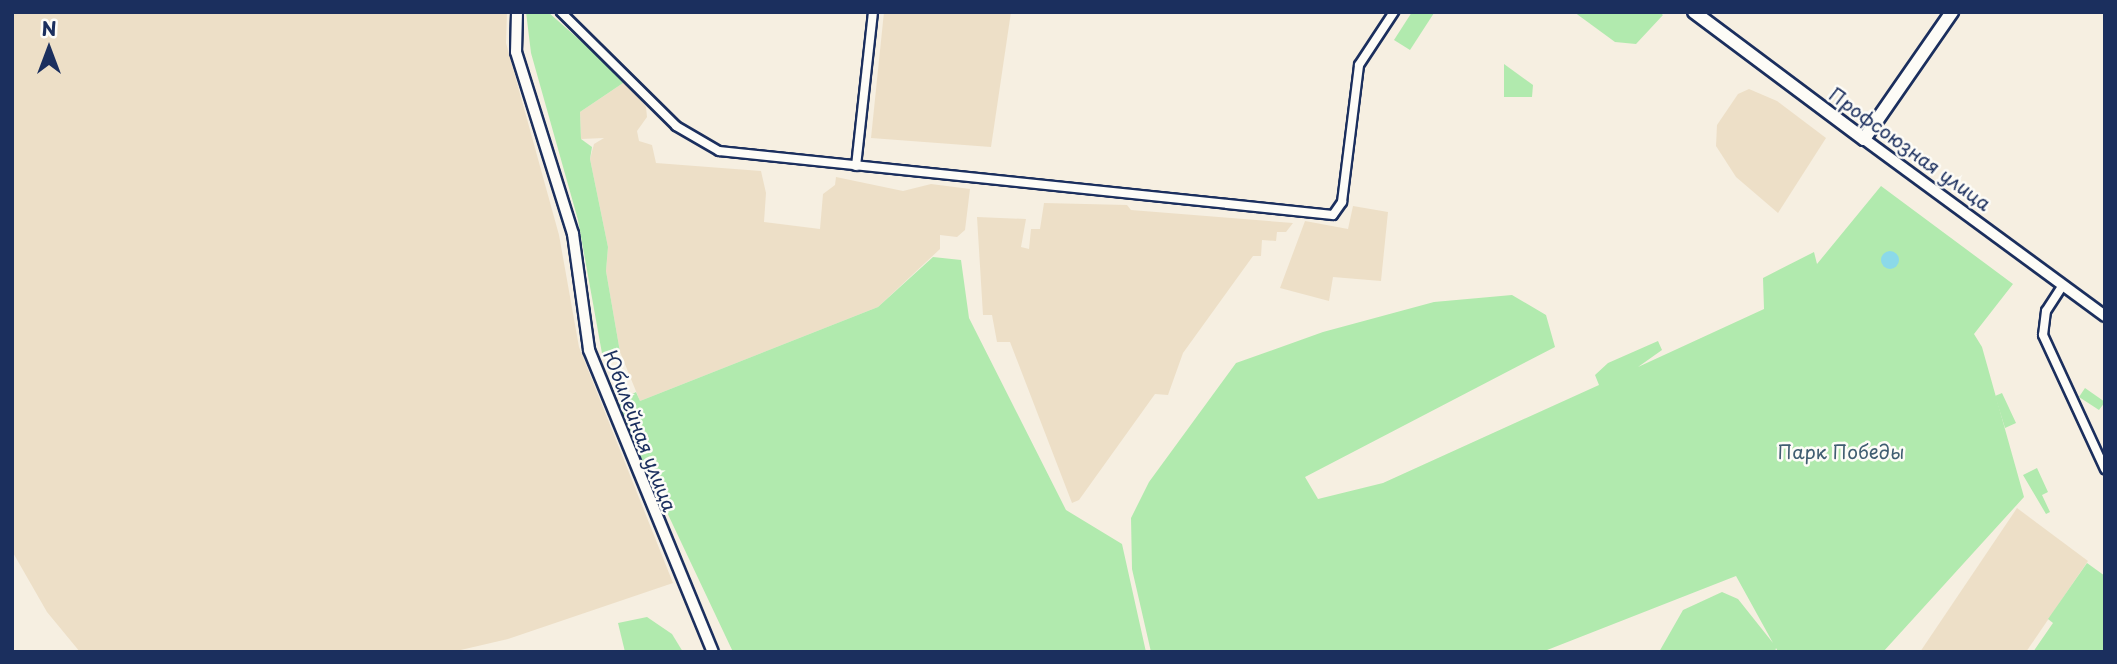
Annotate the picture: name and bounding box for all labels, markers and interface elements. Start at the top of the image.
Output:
north arrow [14,14,84,84]
text: N [41,14,57,42]
street label: Профсоюзная улица [1824,82,1996,216]
street label: Юбилейная улица [599,347,681,515]
park label: Парк Победы [1777,441,1905,463]

